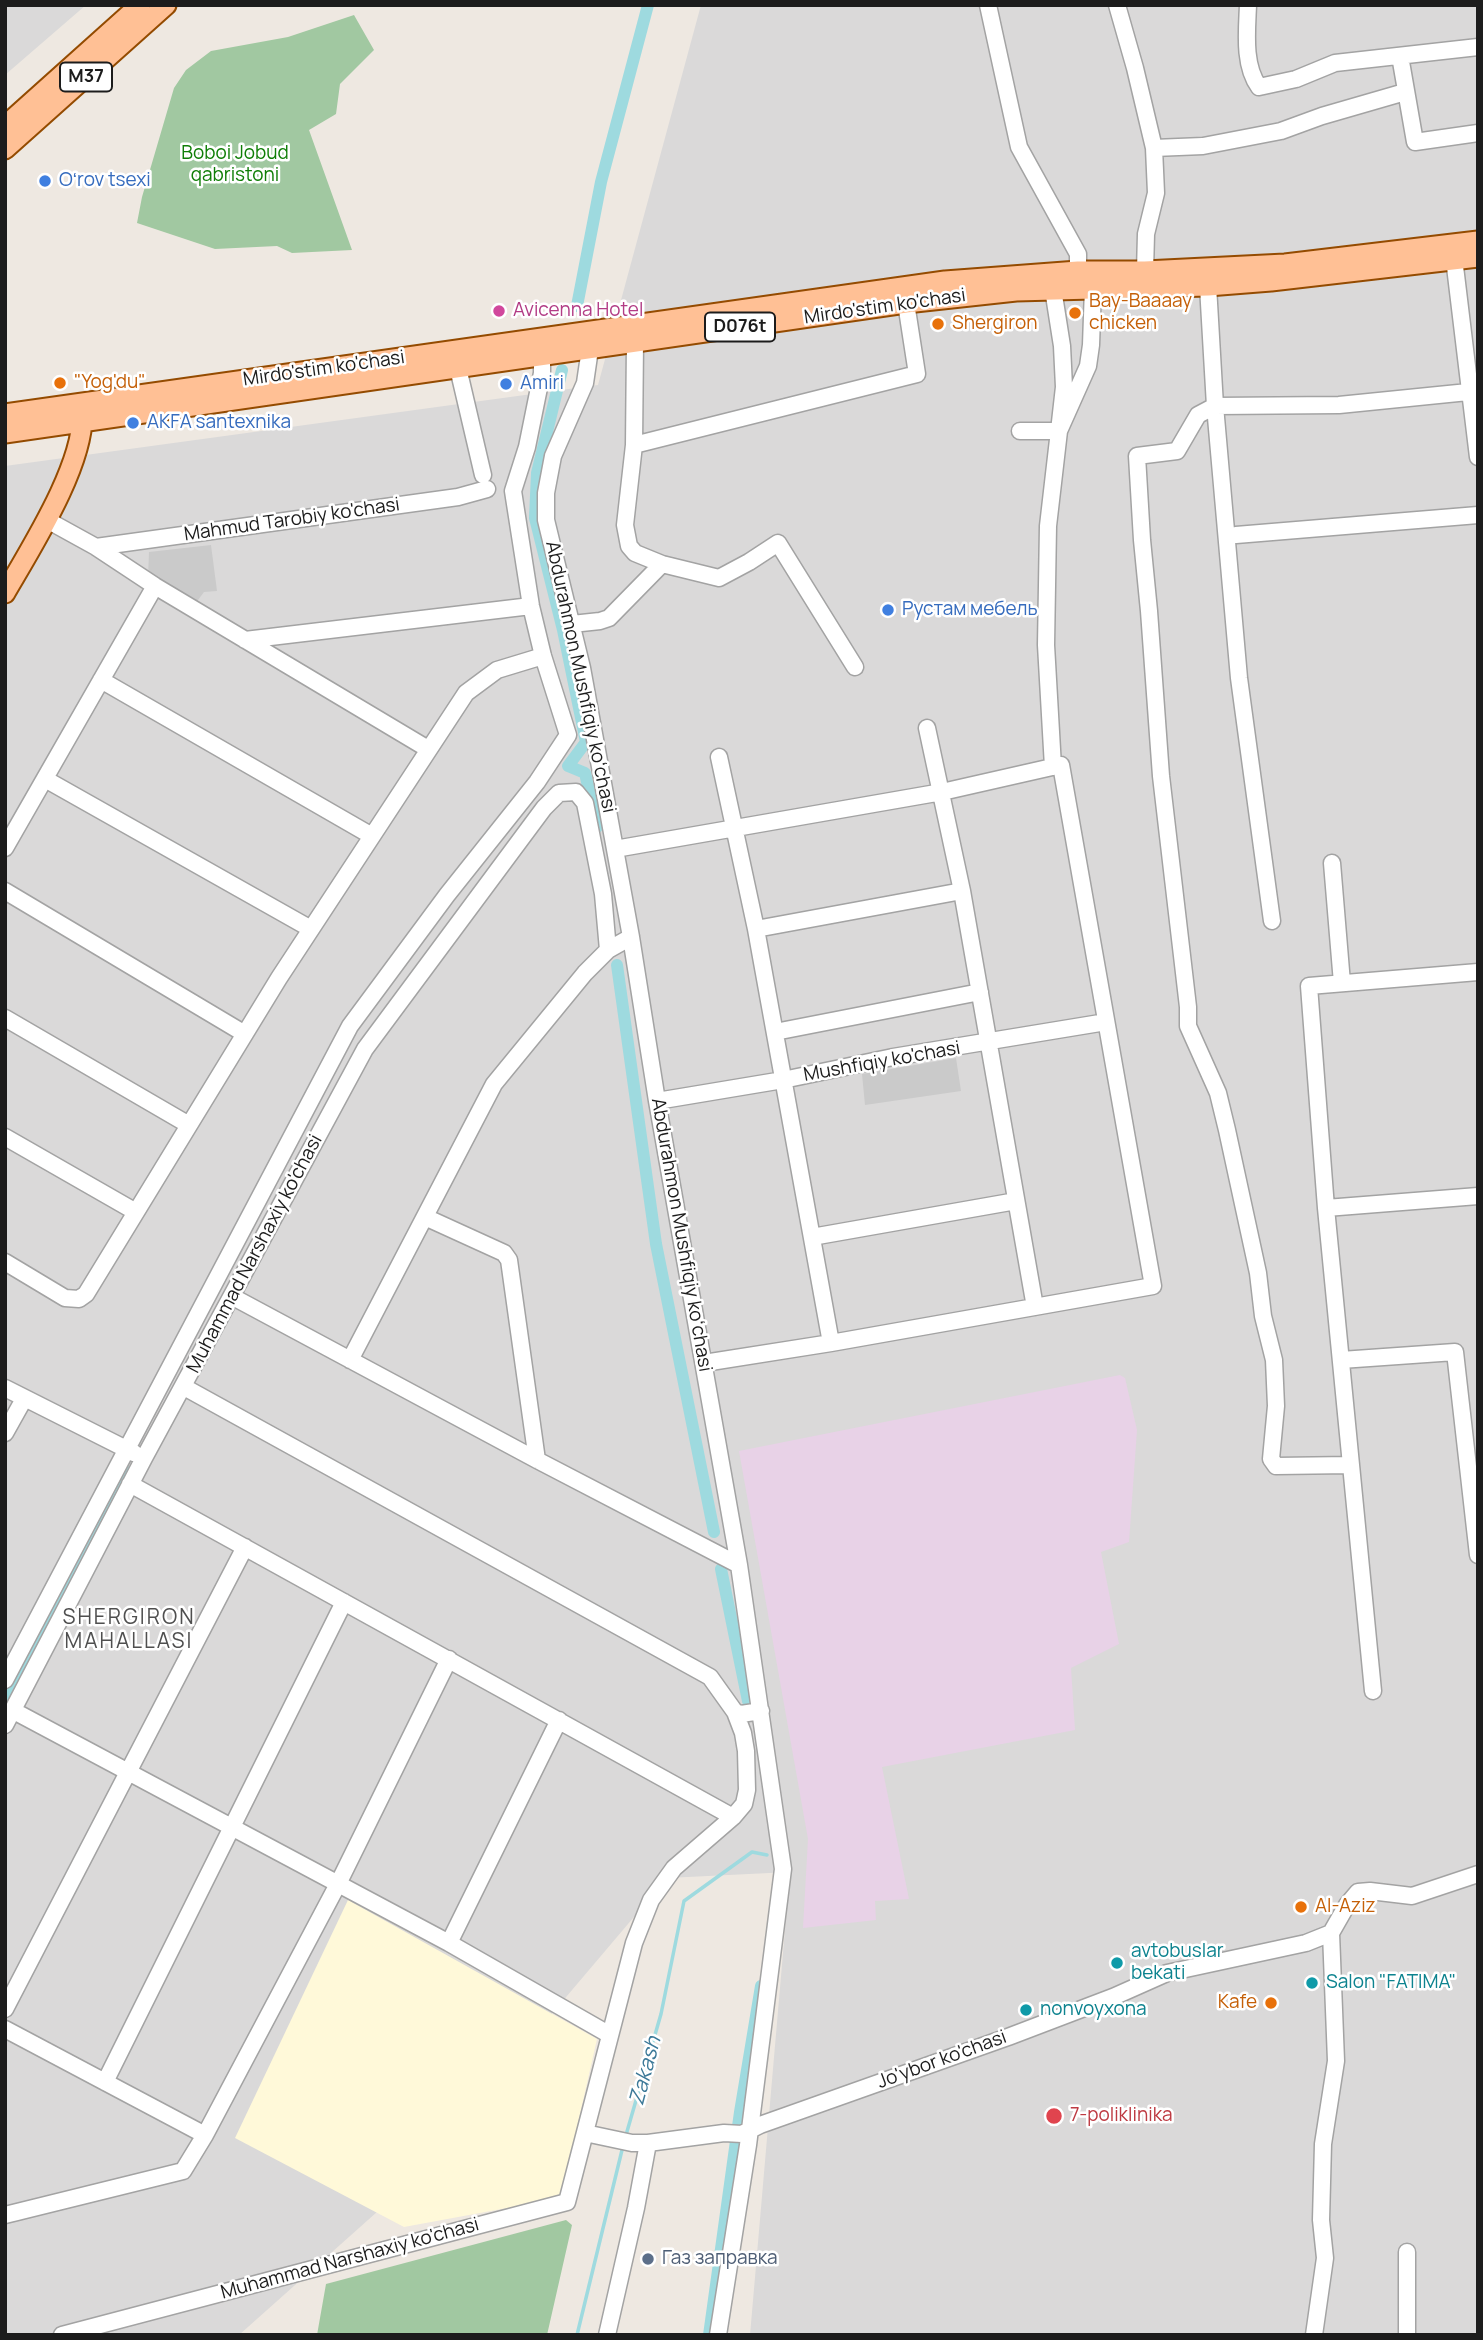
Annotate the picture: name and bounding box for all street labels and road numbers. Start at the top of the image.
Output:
road number: M37 [60,62,112,92]
street label: Mirdo'stim ko'chasi [803,284,967,330]
road number: D076t [705,312,775,342]
street label: Mirdo'stim ko'chasi [242,346,406,392]
street label: Mahmud Tarobiy ko'chasi [183,494,401,546]
street label: Abdurahmon Mushfiqiy koʻchasi [540,539,620,815]
street label: Mushfiqiy ko'chasi [802,1037,962,1087]
street label: Abdurahmon Mushfiqiy koʻchasi [646,1096,716,1374]
street label: Muhammad Narshaxiy ko'chasi [182,1131,328,1377]
street label: Jo'ybor ko'chasi [874,2026,1010,2094]
street label: Muhammad Narshaxiy ko'chasi [218,2214,482,2304]

